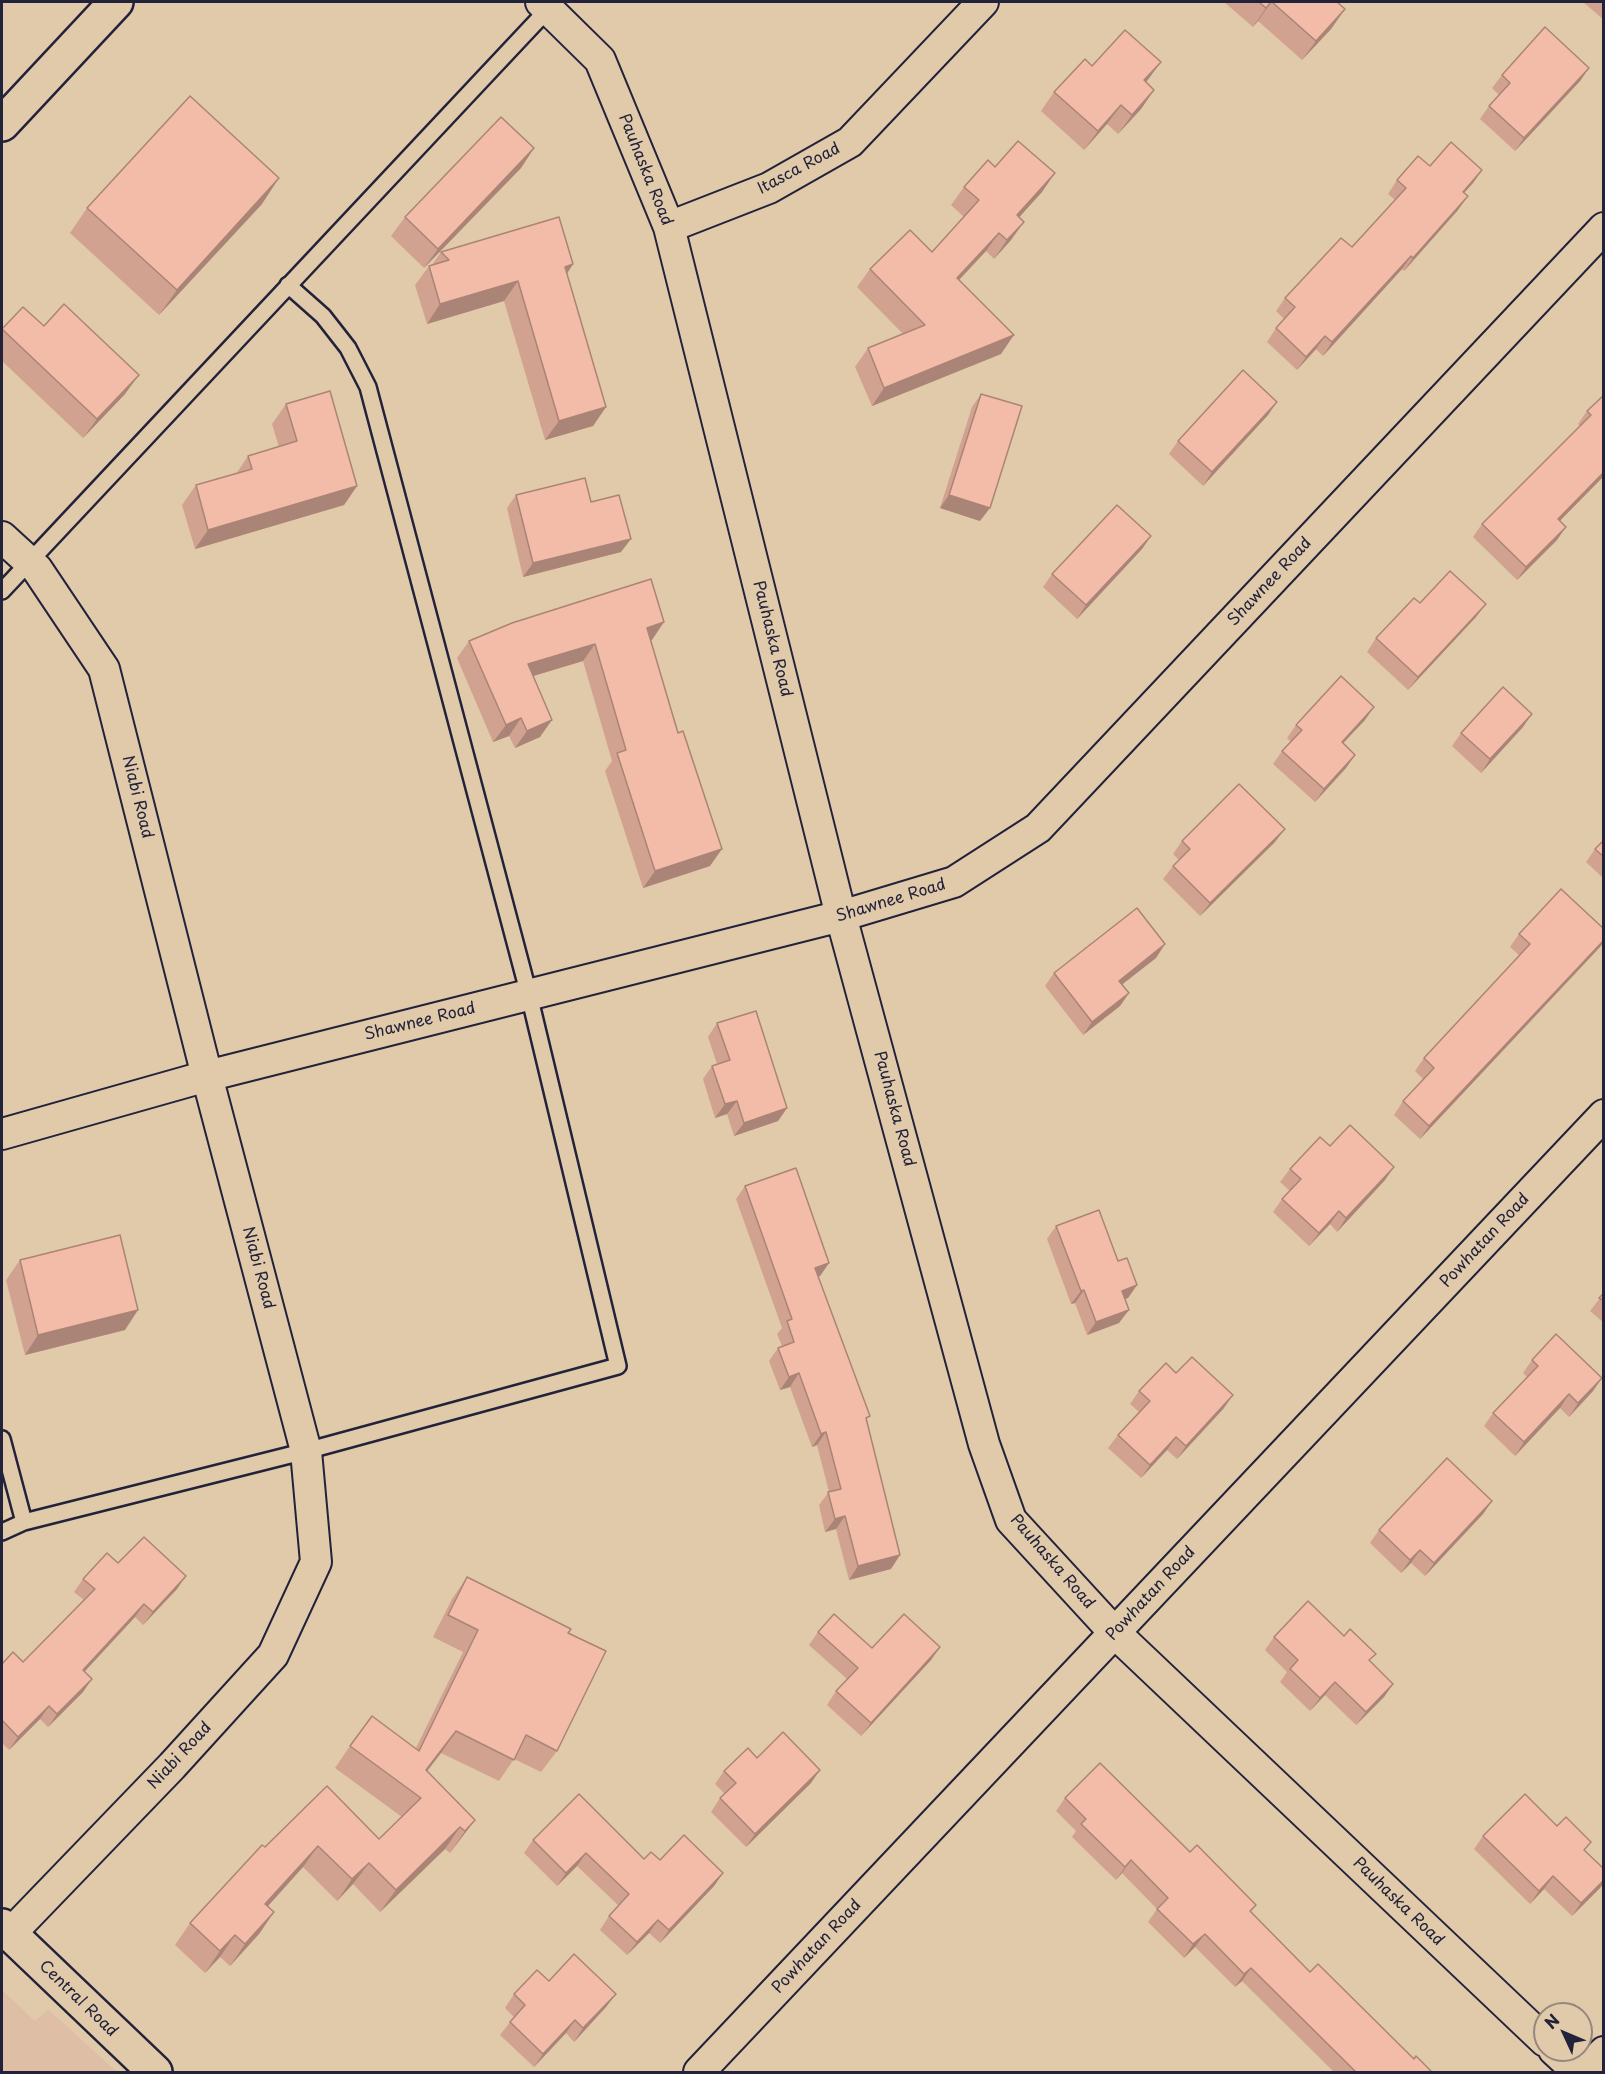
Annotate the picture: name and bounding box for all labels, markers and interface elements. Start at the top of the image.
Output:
street label: Pauhaska Road [614,111,676,229]
street label: Itasca Road [754,139,844,199]
street label: Shawnee Road [1224,534,1316,630]
street label: Pauhaska Road [748,579,796,699]
street label: Niabi Road [117,754,157,840]
street label: Shawnee Road [834,875,948,927]
street label: Shawnee Road [362,999,478,1045]
street label: Pauhaska Road [869,1049,919,1169]
street label: Powhatan Road [1436,1190,1534,1292]
street label: Niabi Road [238,1225,278,1311]
street label: Pauhaska Road [1006,1511,1098,1613]
street label: Powhatan Road [1102,1543,1200,1645]
street label: Niabi Road [144,1718,216,1794]
street label: Pauhaska Road [1349,1854,1447,1950]
street label: Powhatan Road [768,1896,866,1998]
street label: Central Road [35,1957,121,2041]
north arrow [1533,2002,1593,2062]
text: N [1538,2008,1565,2034]

